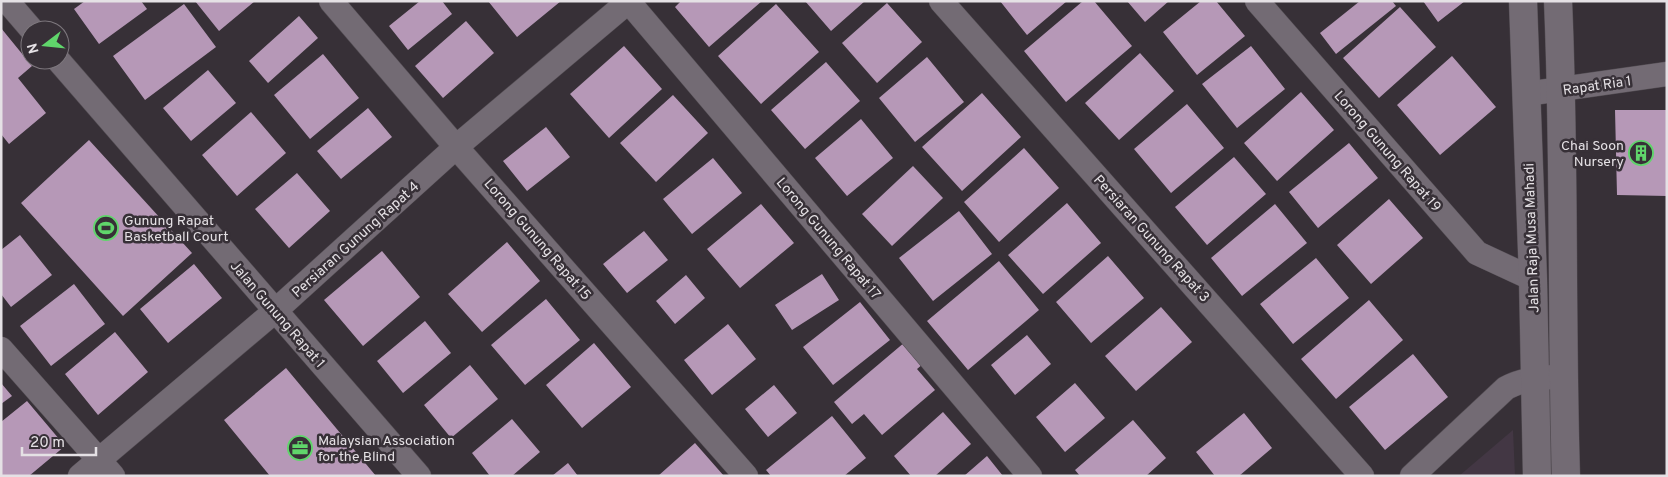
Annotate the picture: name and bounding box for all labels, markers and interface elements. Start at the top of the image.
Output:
north arrow [20,20,70,70]
text: N [24,41,44,55]
street label: Rapat Ria 1 [1562,73,1633,100]
street label: Lorong Gunung Rapat 19 [1330,88,1444,216]
place label: Chai Soon Nursery [1561,138,1624,171]
building icon: Chai Soon Nursery [1628,140,1654,166]
street label: Jalan Raja Musa Mahadi [1521,163,1544,313]
street label: Persiaran Gunung Rapat 3 [1089,172,1212,306]
street label: Lorong Gunung Rapat 17 [772,175,884,303]
street label: Lorong Gunung Rapat 15 [480,176,594,304]
street label: Persiaran Gunung Rapat 4 [289,178,423,302]
place label: Gunung Rapat Basketball Court [124,213,229,246]
sports icon: Gunung Rapat Basketball Court [93,215,119,241]
street label: Jalan Gunung Rapat 1 [226,258,328,372]
scale bar [22,424,96,456]
place label: Malaysian Association for the Blind [318,433,455,466]
text: 20 m [30,434,65,453]
office icon: Malaysian Association for the Blind [287,435,313,461]

